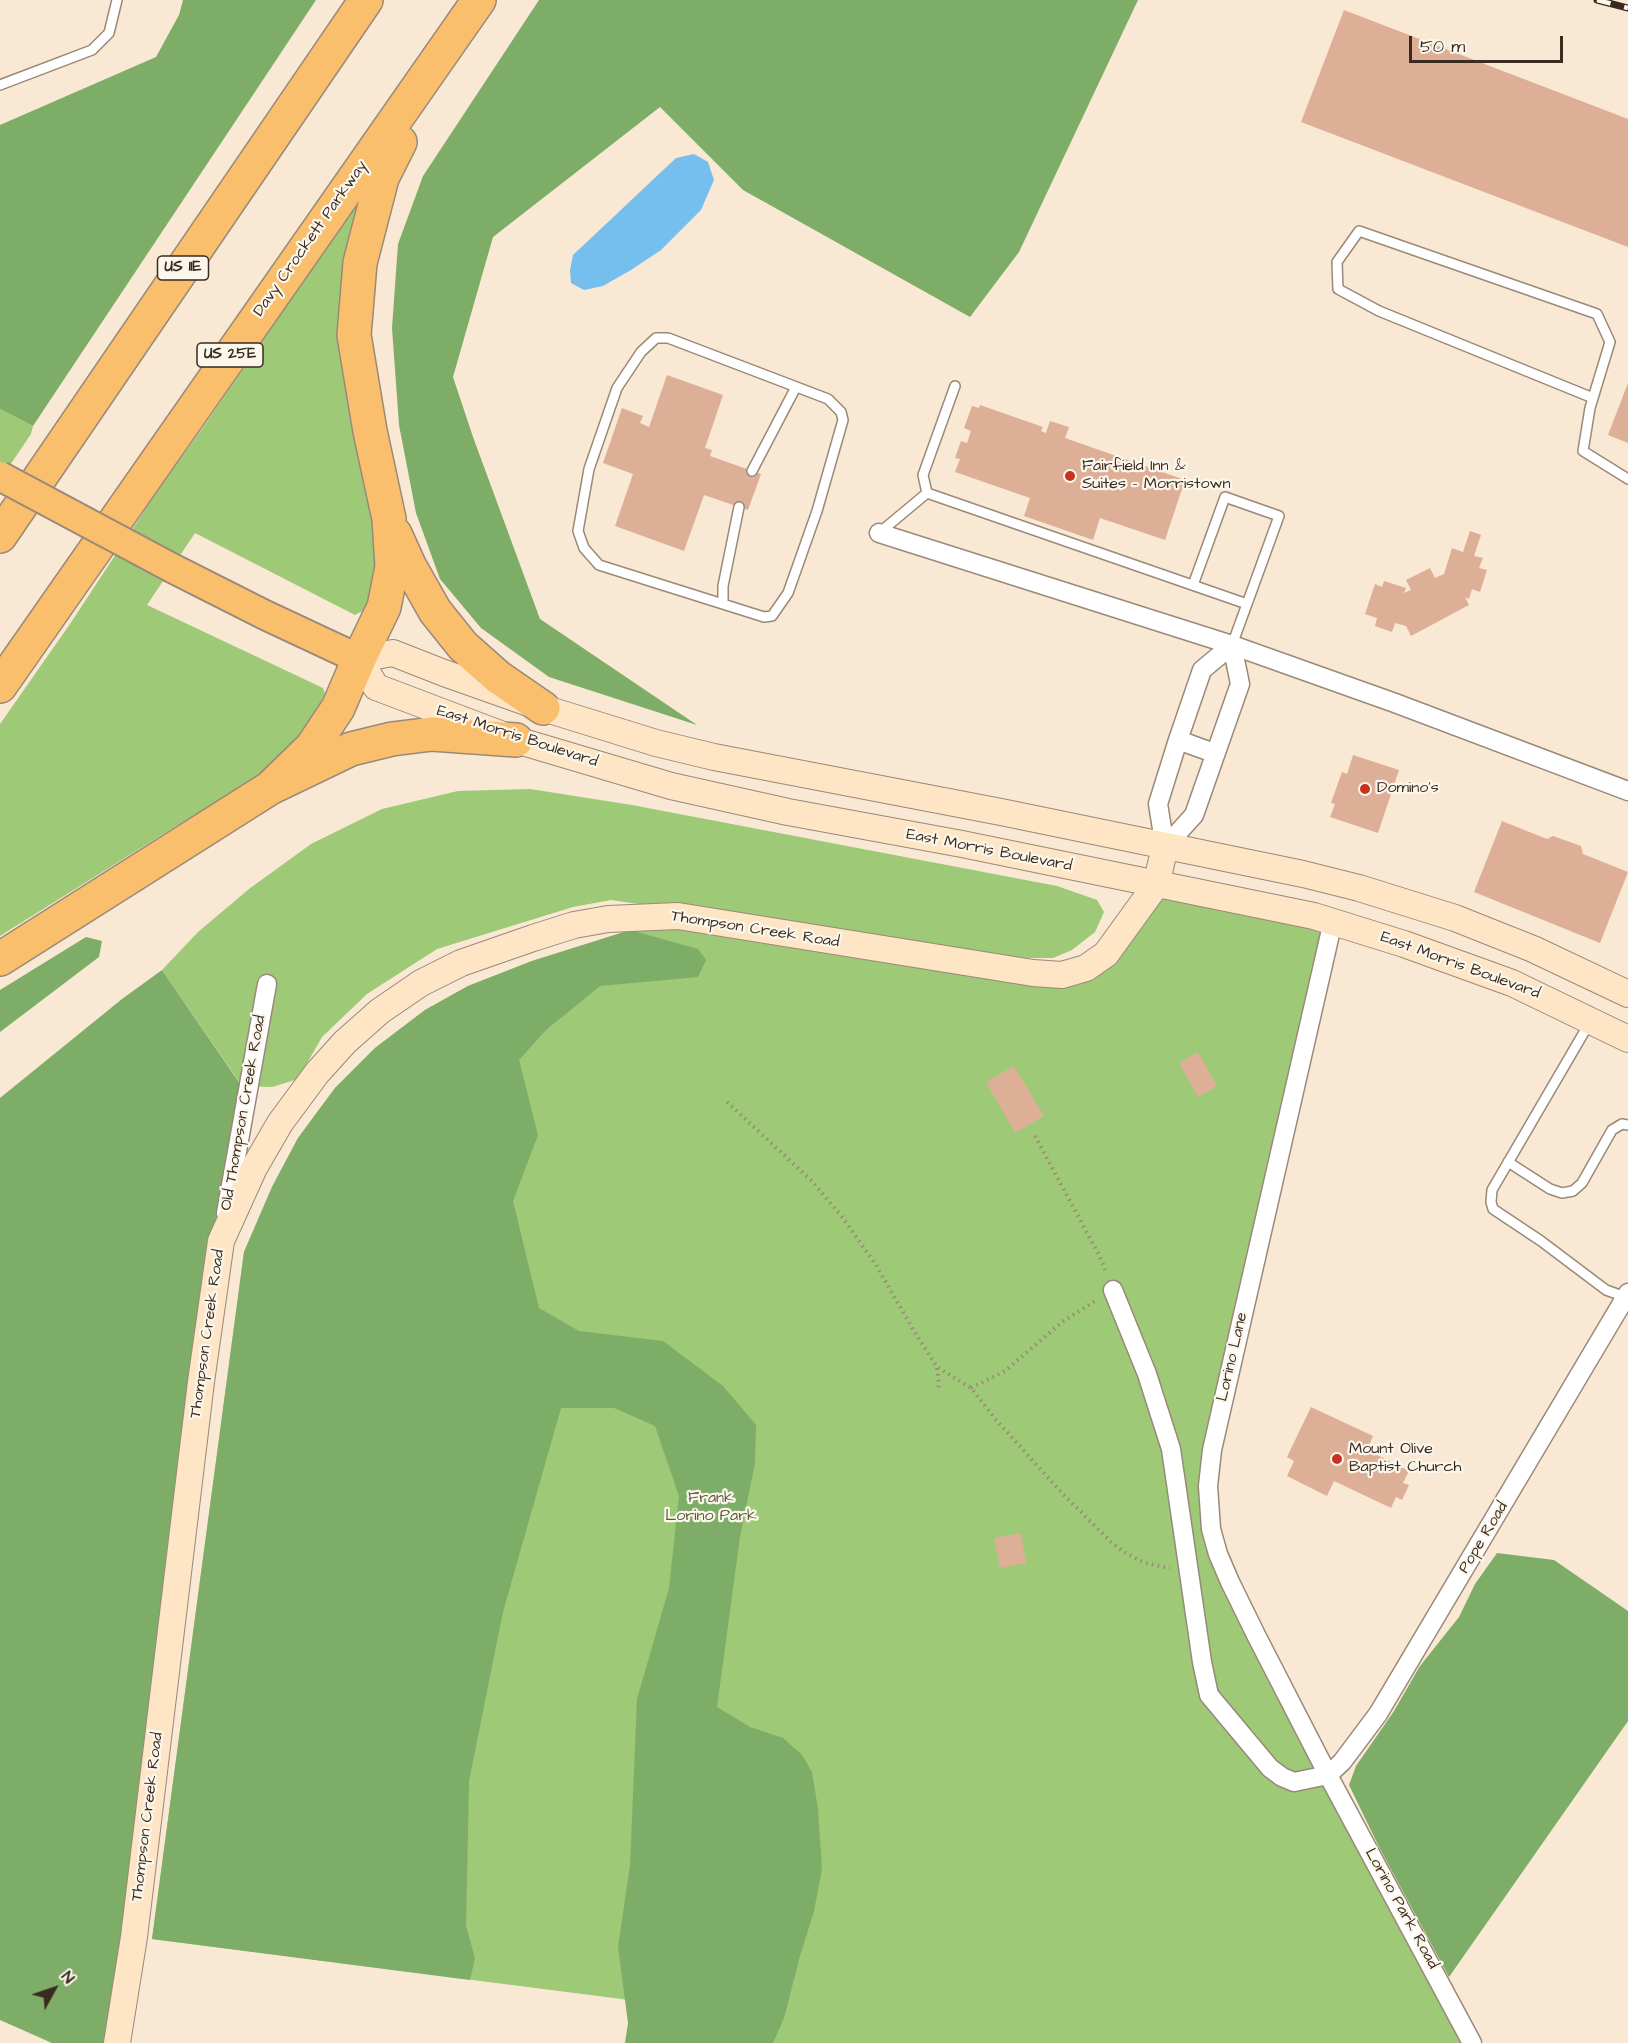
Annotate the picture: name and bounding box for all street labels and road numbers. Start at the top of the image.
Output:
street label: Davy Crockett Parkway [250,157,372,321]
road number: US 11E [158,256,208,280]
road number: US 25E [197,343,263,367]
street label: East Morris Boulevard [434,702,600,772]
street label: East Morris Boulevard [905,826,1073,876]
street label: Thompson Creek Road [669,907,841,953]
street label: East Morris Boulevard [1378,928,1542,1004]
street label: Old Thompson Creek Road [217,1014,271,1212]
street label: Thompson Creek Road [187,1248,229,1420]
street label: Lorino Lane [1213,1311,1253,1403]
street label: Pope Road [1455,1499,1513,1577]
street label: Thompson Creek Road [128,1731,168,1903]
street label: Lorino Park Road [1360,1845,1442,1973]

